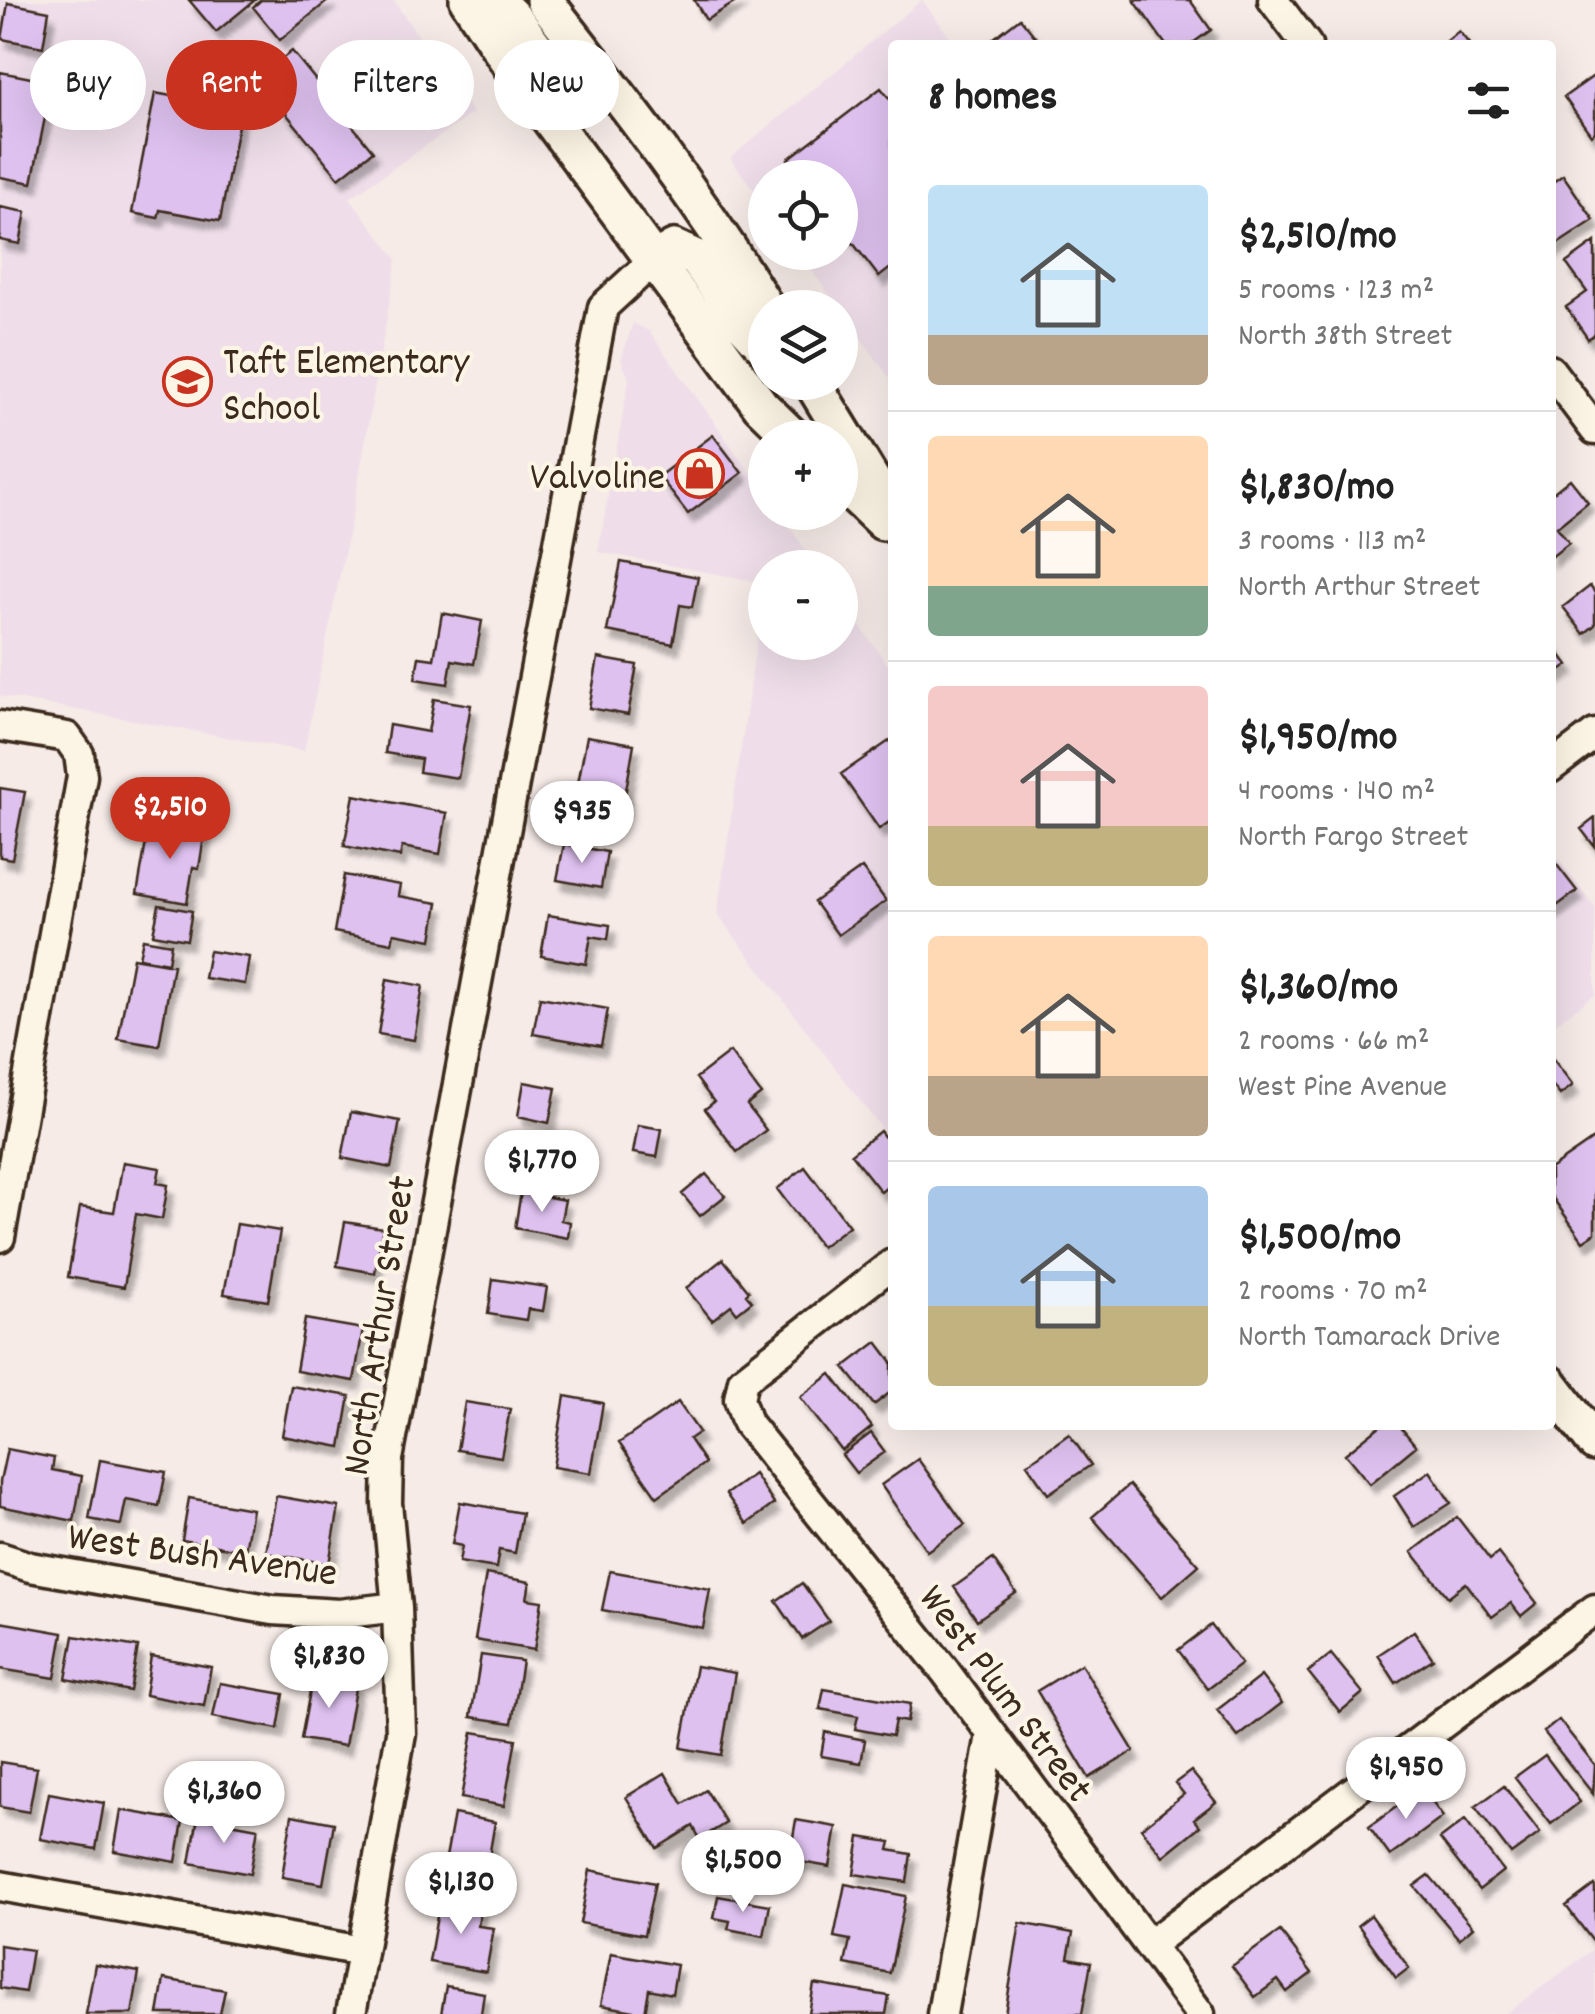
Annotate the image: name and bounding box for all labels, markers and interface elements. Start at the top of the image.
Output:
chip: Buy [30,40,146,130]
chip: Rent [166,40,297,130]
chip: Filters [317,40,474,130]
chip: New [494,40,619,130]
text: 8 homes [928,70,1057,130]
icon: filters [1461,73,1516,128]
map controls [748,160,858,660]
button: locate [748,160,858,270]
text: $2,510/mo [1238,209,1397,269]
icon: home [1008,225,1128,345]
text: 5 rooms · 123 m² [1238,269,1434,315]
button: layers [748,290,858,400]
text: North 38th Street [1238,315,1452,361]
place label: Taft Elementary School [223,337,470,440]
school or university icon: Taft Elementary School [162,356,214,408]
button: + [748,420,858,530]
shop icon: Valvoline [674,448,726,500]
place label: Valvoline [530,452,665,509]
text: $1,830/mo [1238,460,1394,520]
icon: home [1008,476,1128,596]
text: 3 rooms · 113 m² [1238,520,1427,566]
button: − [748,550,858,660]
text: North Arthur Street [1238,566,1480,612]
text: $1,950/mo [1238,710,1398,770]
icon: home [1008,726,1128,846]
text: 4 rooms · 140 m² [1238,770,1435,816]
pin: $2,510 [89,777,251,862]
pin: $935 [523,781,641,866]
text: $2,510 [132,786,208,832]
text: $935 [552,790,612,836]
text: North Fargo Street [1238,816,1468,862]
text: $1,360/mo [1238,960,1398,1020]
icon: home [1008,976,1128,1096]
text: 2 rooms · 66 m² [1238,1020,1429,1066]
text: West Pine Avenue [1238,1066,1447,1112]
pin: $1,770 [461,1130,623,1215]
text: $1,770 [506,1139,578,1185]
street label: North Arthur Street [331,1172,434,1480]
text: $1,500/mo [1238,1210,1401,1270]
icon: home [1008,1226,1128,1346]
text: 2 rooms · 70 m² [1238,1270,1428,1316]
text: North Tamarack Drive [1238,1316,1500,1362]
street label: West Bush Avenue [64,1511,340,1606]
street label: West Plum Street [902,1575,1104,1817]
pin: $1,830 [248,1626,410,1711]
text: $1,830 [292,1635,366,1681]
pin: $1,950 [1325,1737,1487,1822]
text: $1,950 [1368,1746,1444,1792]
pin: $1,360 [143,1761,305,1846]
text: $1,360 [186,1770,262,1816]
pin: $1,500 [662,1830,824,1915]
text: $1,500 [703,1839,783,1885]
pin: $1,130 [380,1852,542,1937]
text: $1,130 [427,1861,495,1907]

